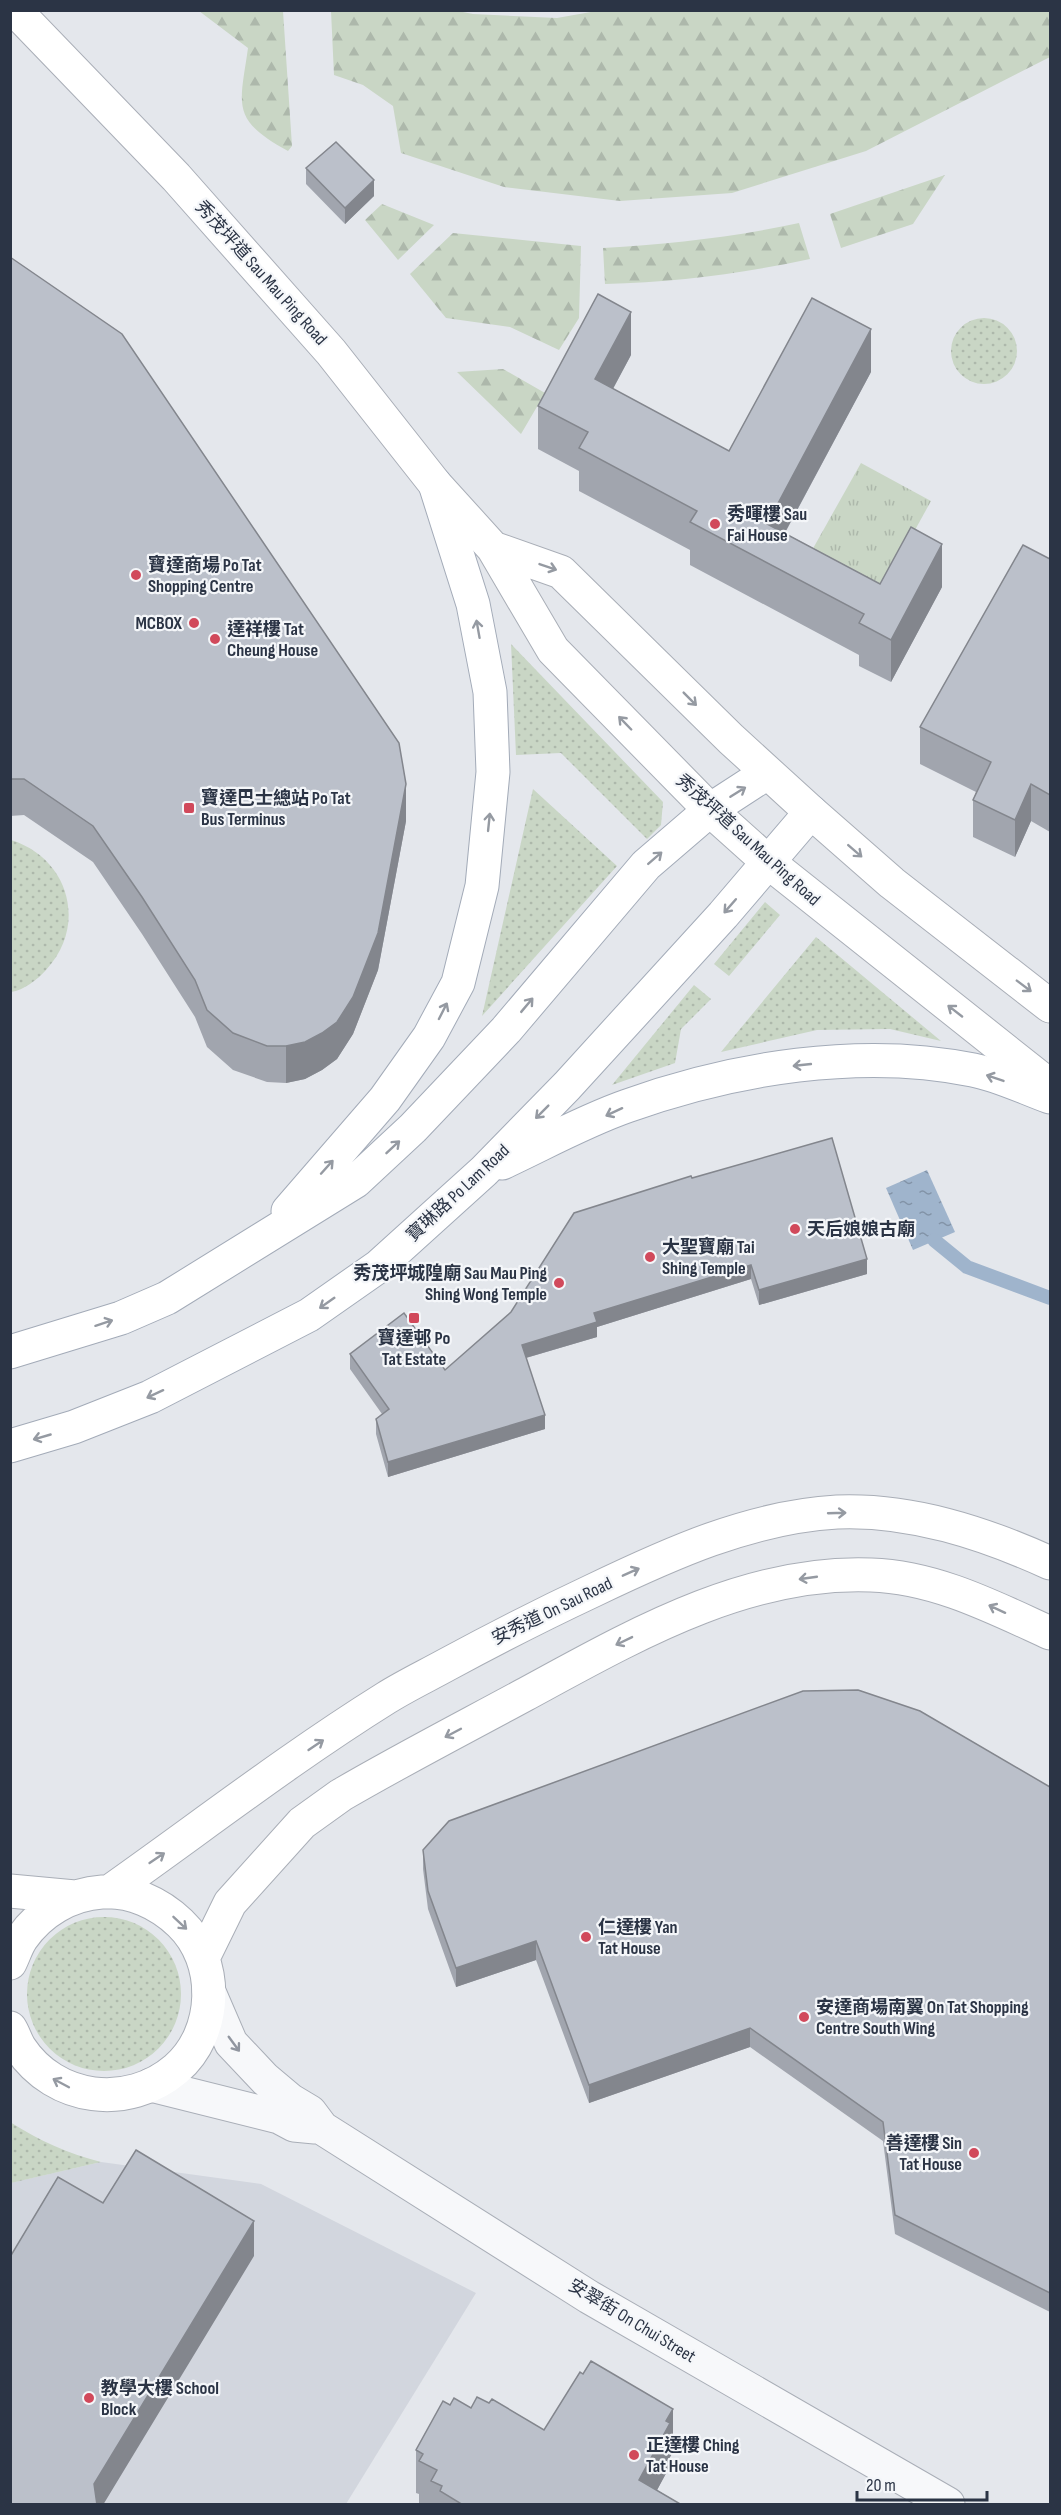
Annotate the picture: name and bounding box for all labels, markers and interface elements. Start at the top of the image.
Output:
street label: 秀茂坪道 Sau Mau Ping Road [191,197,331,349]
place label: 秀暉樓 Sau Fai House [727,504,807,546]
marker: 秀暉樓 Sau Fai House [708,517,722,531]
place label: 寶達商場 Po Tat Shopping Centre [148,554,262,597]
one-way arrow [538,563,557,574]
marker: 寶達商場 Po Tat Shopping Centre [129,568,143,582]
place label: MCBOX [135,613,183,634]
marker: MCBOX [187,616,201,630]
place label: 達祥樓 Tat Cheung House [227,619,318,661]
one-way arrow [472,619,483,639]
marker: 達祥樓 Tat Cheung House [208,632,222,646]
one-way arrow [683,692,698,706]
one-way arrow [617,716,632,731]
street label: 秀茂坪道 Sau Mau Ping Road [672,770,824,910]
one-way arrow [730,785,747,798]
place label: 寶達巴士總站 Po Tat Bus Terminus [201,787,351,830]
marker: 寶達巴士總站 Po Tat Bus Terminus [182,801,196,815]
one-way arrow [484,813,495,833]
one-way arrow [848,844,863,858]
one-way arrow [647,851,662,865]
one-way arrow [723,898,737,913]
one-way arrow [1016,979,1032,992]
one-way arrow [520,998,534,1013]
one-way arrow [438,1002,449,1020]
one-way arrow [947,1004,963,1017]
one-way arrow [793,1060,813,1071]
one-way arrow [986,1071,1005,1082]
one-way arrow [534,1105,549,1119]
one-way arrow [605,1106,623,1118]
one-way arrow [385,1140,400,1154]
street label: 寶琳路 Po Lam Road [402,1140,514,1246]
one-way arrow [320,1159,334,1175]
place label: 天后娘娘古廟 [807,1219,915,1240]
marker: 天后娘娘古廟 [788,1222,802,1236]
place label: 大聖寶廟 Tai Shing Temple [662,1236,755,1279]
marker: 大聖寶廟 Tai Shing Temple [643,1250,657,1264]
place label: 秀茂坪城隍廟 Sau Mau Ping Shing Wong Temple [353,1263,547,1305]
marker: 秀茂坪城隍廟 Sau Mau Ping Shing Wong Temple [552,1276,566,1290]
one-way arrow [319,1297,335,1309]
marker: 寶達邨 Po Tat Estate [407,1311,421,1325]
one-way arrow [94,1317,113,1328]
place label: 寶達邨 Po Tat Estate [378,1327,451,1370]
one-way arrow [146,1389,164,1401]
one-way arrow [33,1431,52,1443]
one-way arrow [826,1507,846,1518]
one-way arrow [621,1566,639,1578]
street label: 安秀道 On Sau Road [488,1573,616,1649]
one-way arrow [799,1573,818,1584]
one-way arrow [989,1603,1007,1614]
one-way arrow [616,1636,634,1648]
one-way arrow [444,1728,462,1739]
one-way arrow [307,1739,323,1751]
one-way arrow [148,1852,165,1864]
one-way arrow [172,1916,187,1930]
place label: 仁達樓 Yan Tat House [598,1917,678,1959]
marker: 仁達樓 Yan Tat House [579,1930,593,1944]
place label: 安達商場南翼 On Tat Shopping Centre South Wing [816,1997,1029,2039]
marker: 安達商場南翼 On Tat Shopping Centre South Wing [797,2010,811,2024]
one-way arrow [228,2036,240,2052]
one-way arrow [52,2076,70,2088]
place label: 善達樓 Sin Tat House [885,2133,962,2175]
marker: 善達樓 Sin Tat House [967,2146,981,2160]
street label: 安翠街 On Chui Street [565,2275,700,2367]
place label: 教學大樓 School Block [101,2378,219,2420]
marker: 教學大樓 School Block [82,2391,96,2405]
place label: 正達樓 Ching Tat House [646,2435,740,2477]
marker: 正達樓 Ching Tat House [627,2448,641,2462]
scale bar [857,2464,988,2502]
text: 20 m [866,2475,896,2496]

